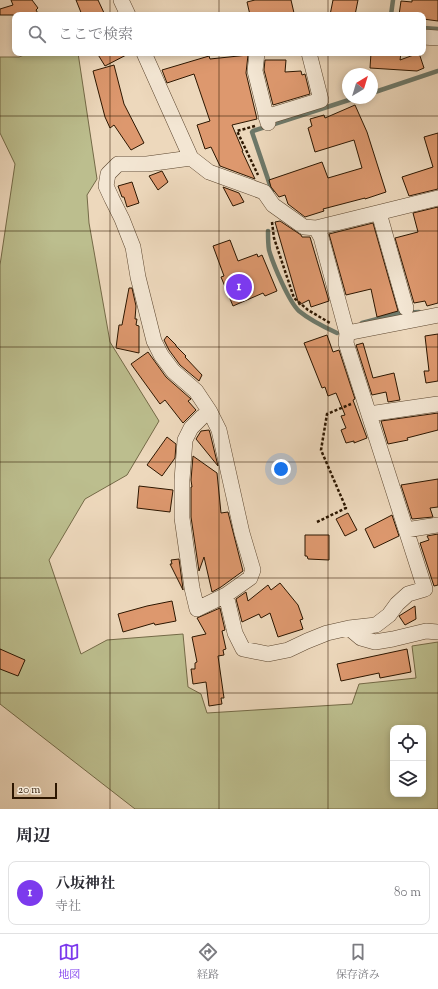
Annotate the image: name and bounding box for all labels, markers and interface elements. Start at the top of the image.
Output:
search box [12,12,426,56]
icon: search [26,23,48,45]
text: ここで検索 [58,25,133,46]
north arrow [342,68,378,104]
pin: 1 [226,272,252,302]
your location [271,459,291,479]
map controls [390,725,426,797]
button: locate [390,725,426,761]
button: layers [390,761,426,797]
scale bar [12,781,57,800]
text: 20 m [18,782,40,798]
text: 周辺 [16,825,50,849]
text: 八坂神社 [55,874,115,895]
text: 1 [28,884,32,902]
text: 80 m [394,884,421,902]
text: 寺社 [55,898,81,916]
tab: 地図 [58,941,80,983]
tab: 経路 [197,941,219,983]
tab: 保存済み [336,941,380,983]

